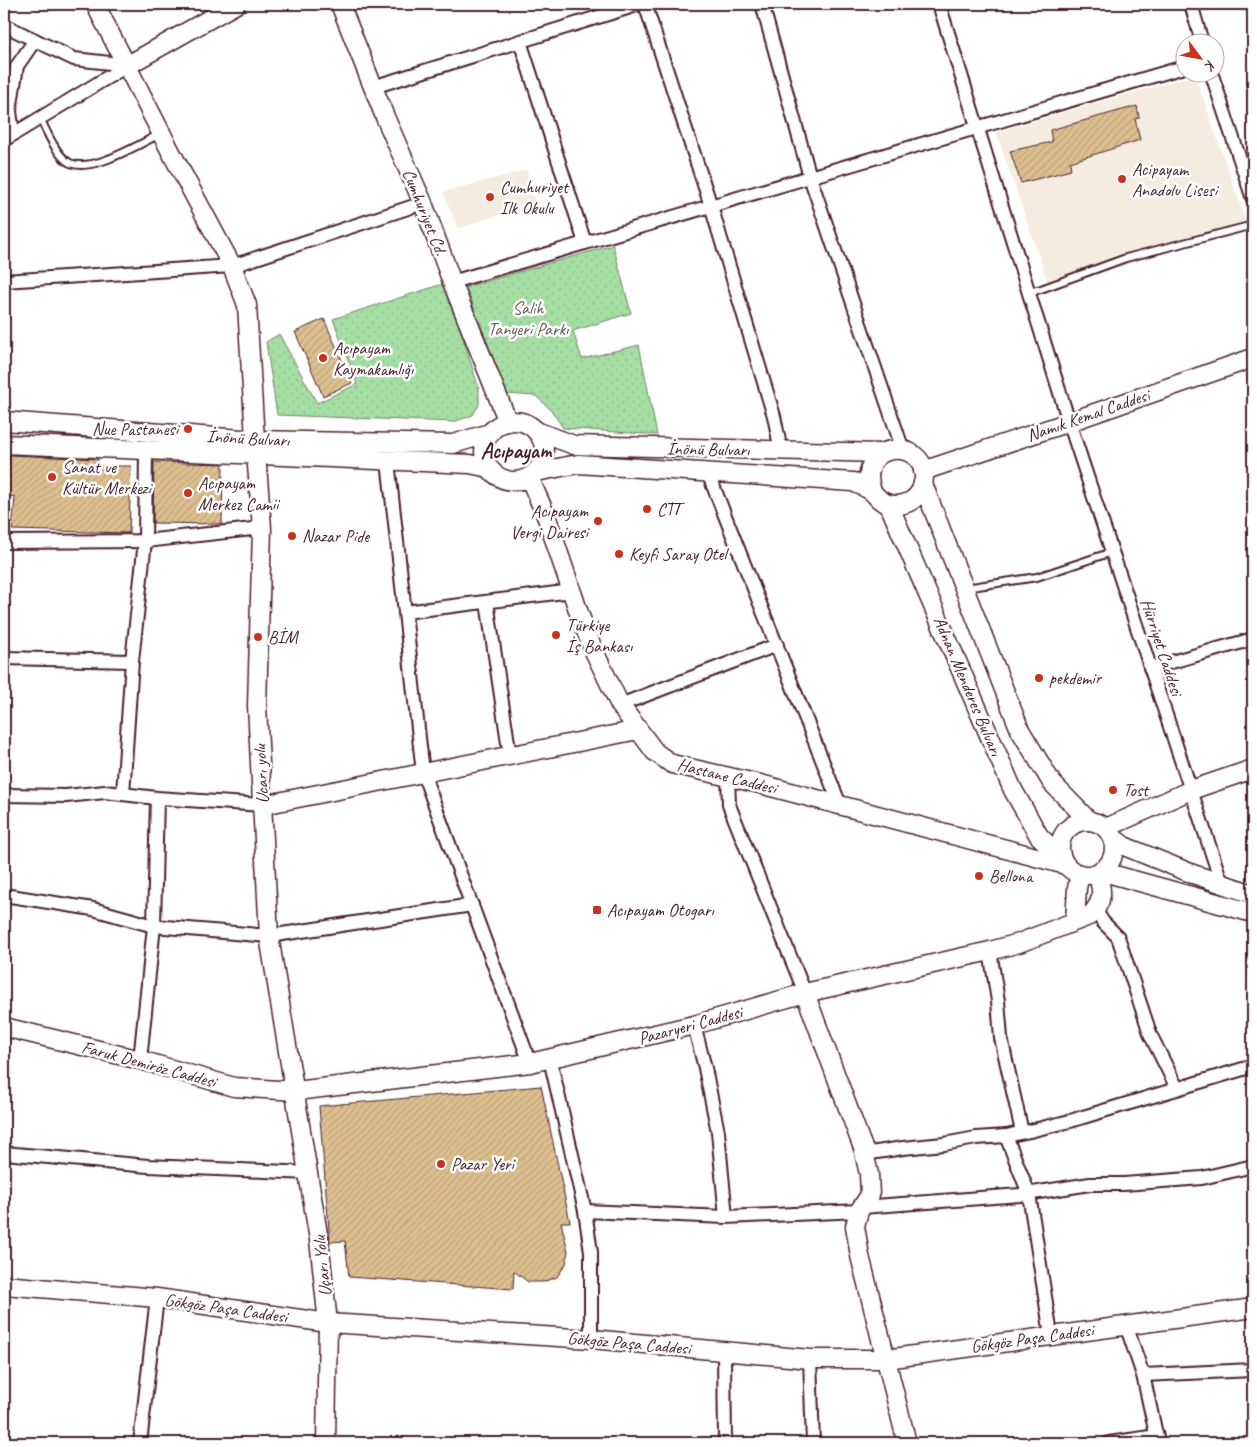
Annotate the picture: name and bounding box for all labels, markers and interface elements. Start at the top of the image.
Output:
north arrow [1174,32,1224,82]
text: K [1200,57,1220,75]
place label: Acipayam Anadolu Lisesi [1132,158,1220,201]
street label: Cumhuriyet Cd. [398,166,452,259]
marker: Acipayam Anadolu Lisesi [1116,173,1128,185]
place label: Cumhuriyet Ilk Okulu [500,176,570,219]
marker: Cumhuriyet Ilk Okulu [484,191,496,203]
park label: Salih Tanyeri Parkı [488,297,569,340]
place label: Acıpayam Kaymakamlığı [333,337,414,380]
marker: Acıpayam Kaymakamlığı [317,352,329,364]
street label: Namık Kemal Caddesi [1024,383,1155,446]
place label: Nue Pastanesi [92,418,181,440]
marker: Nue Pastanesi [182,423,194,435]
street label: İnönü Bulvarı [206,425,291,451]
district label: Acıpayam [481,437,553,465]
street label: İnönü Bulvarı [666,437,750,461]
place label: Sanat ve Kültür Merkezi [62,456,153,499]
marker: Sanat ve Kültür Merkezi [46,471,58,483]
place label: Acıpayam Merkez Camii [198,472,281,515]
marker: Acıpayam Merkez Camii [182,487,194,499]
place label: CTT [657,498,685,520]
place label: Acıpayam Vergi Dairesi [510,500,591,543]
marker: CTT [641,503,653,515]
marker: Acıpayam Vergi Dairesi [592,515,604,527]
place label: Nazar Pide [302,525,370,547]
marker: Nazar Pide [286,530,298,542]
place label: Keyfi Saray Otel [629,543,729,565]
marker: Keyfi Saray Otel [613,548,625,560]
street label: Hürriyet Caddesi [1136,596,1189,701]
street label: Adnan Menderes Bulvarı [929,613,1008,760]
place label: Türkiye İş Bankası [566,614,633,657]
place label: BİM [268,626,300,648]
marker: Türkiye İş Bankası [550,629,562,641]
marker: BİM [252,631,264,643]
place label: pekdemir [1049,667,1103,689]
marker: pekdemir [1033,672,1045,684]
street label: Ucarı yolu [248,742,274,804]
street label: Hastane Caddesi [675,753,781,800]
place label: Tost [1123,779,1150,801]
marker: Tost [1107,784,1119,796]
place label: Bellona [989,865,1034,887]
marker: Bellona [973,870,985,882]
place label: Acıpayam Otogarı [607,899,715,921]
marker: Acıpayam Otogarı [591,904,603,916]
street label: Pazaryeri Caddesi [636,1000,747,1049]
street label: Faruk Demiröz Caddesi [80,1036,221,1093]
place label: Pazar Yeri [451,1153,517,1175]
marker: Pazar Yeri [435,1158,447,1170]
street label: Uçarı Yolu [308,1233,336,1298]
street label: Gökgöz Paşa Caddesi [163,1289,291,1328]
street label: Gökgöz Paşa Caddesi [969,1318,1097,1357]
street label: Gökgöz Paşa Caddesi [567,1327,694,1360]

